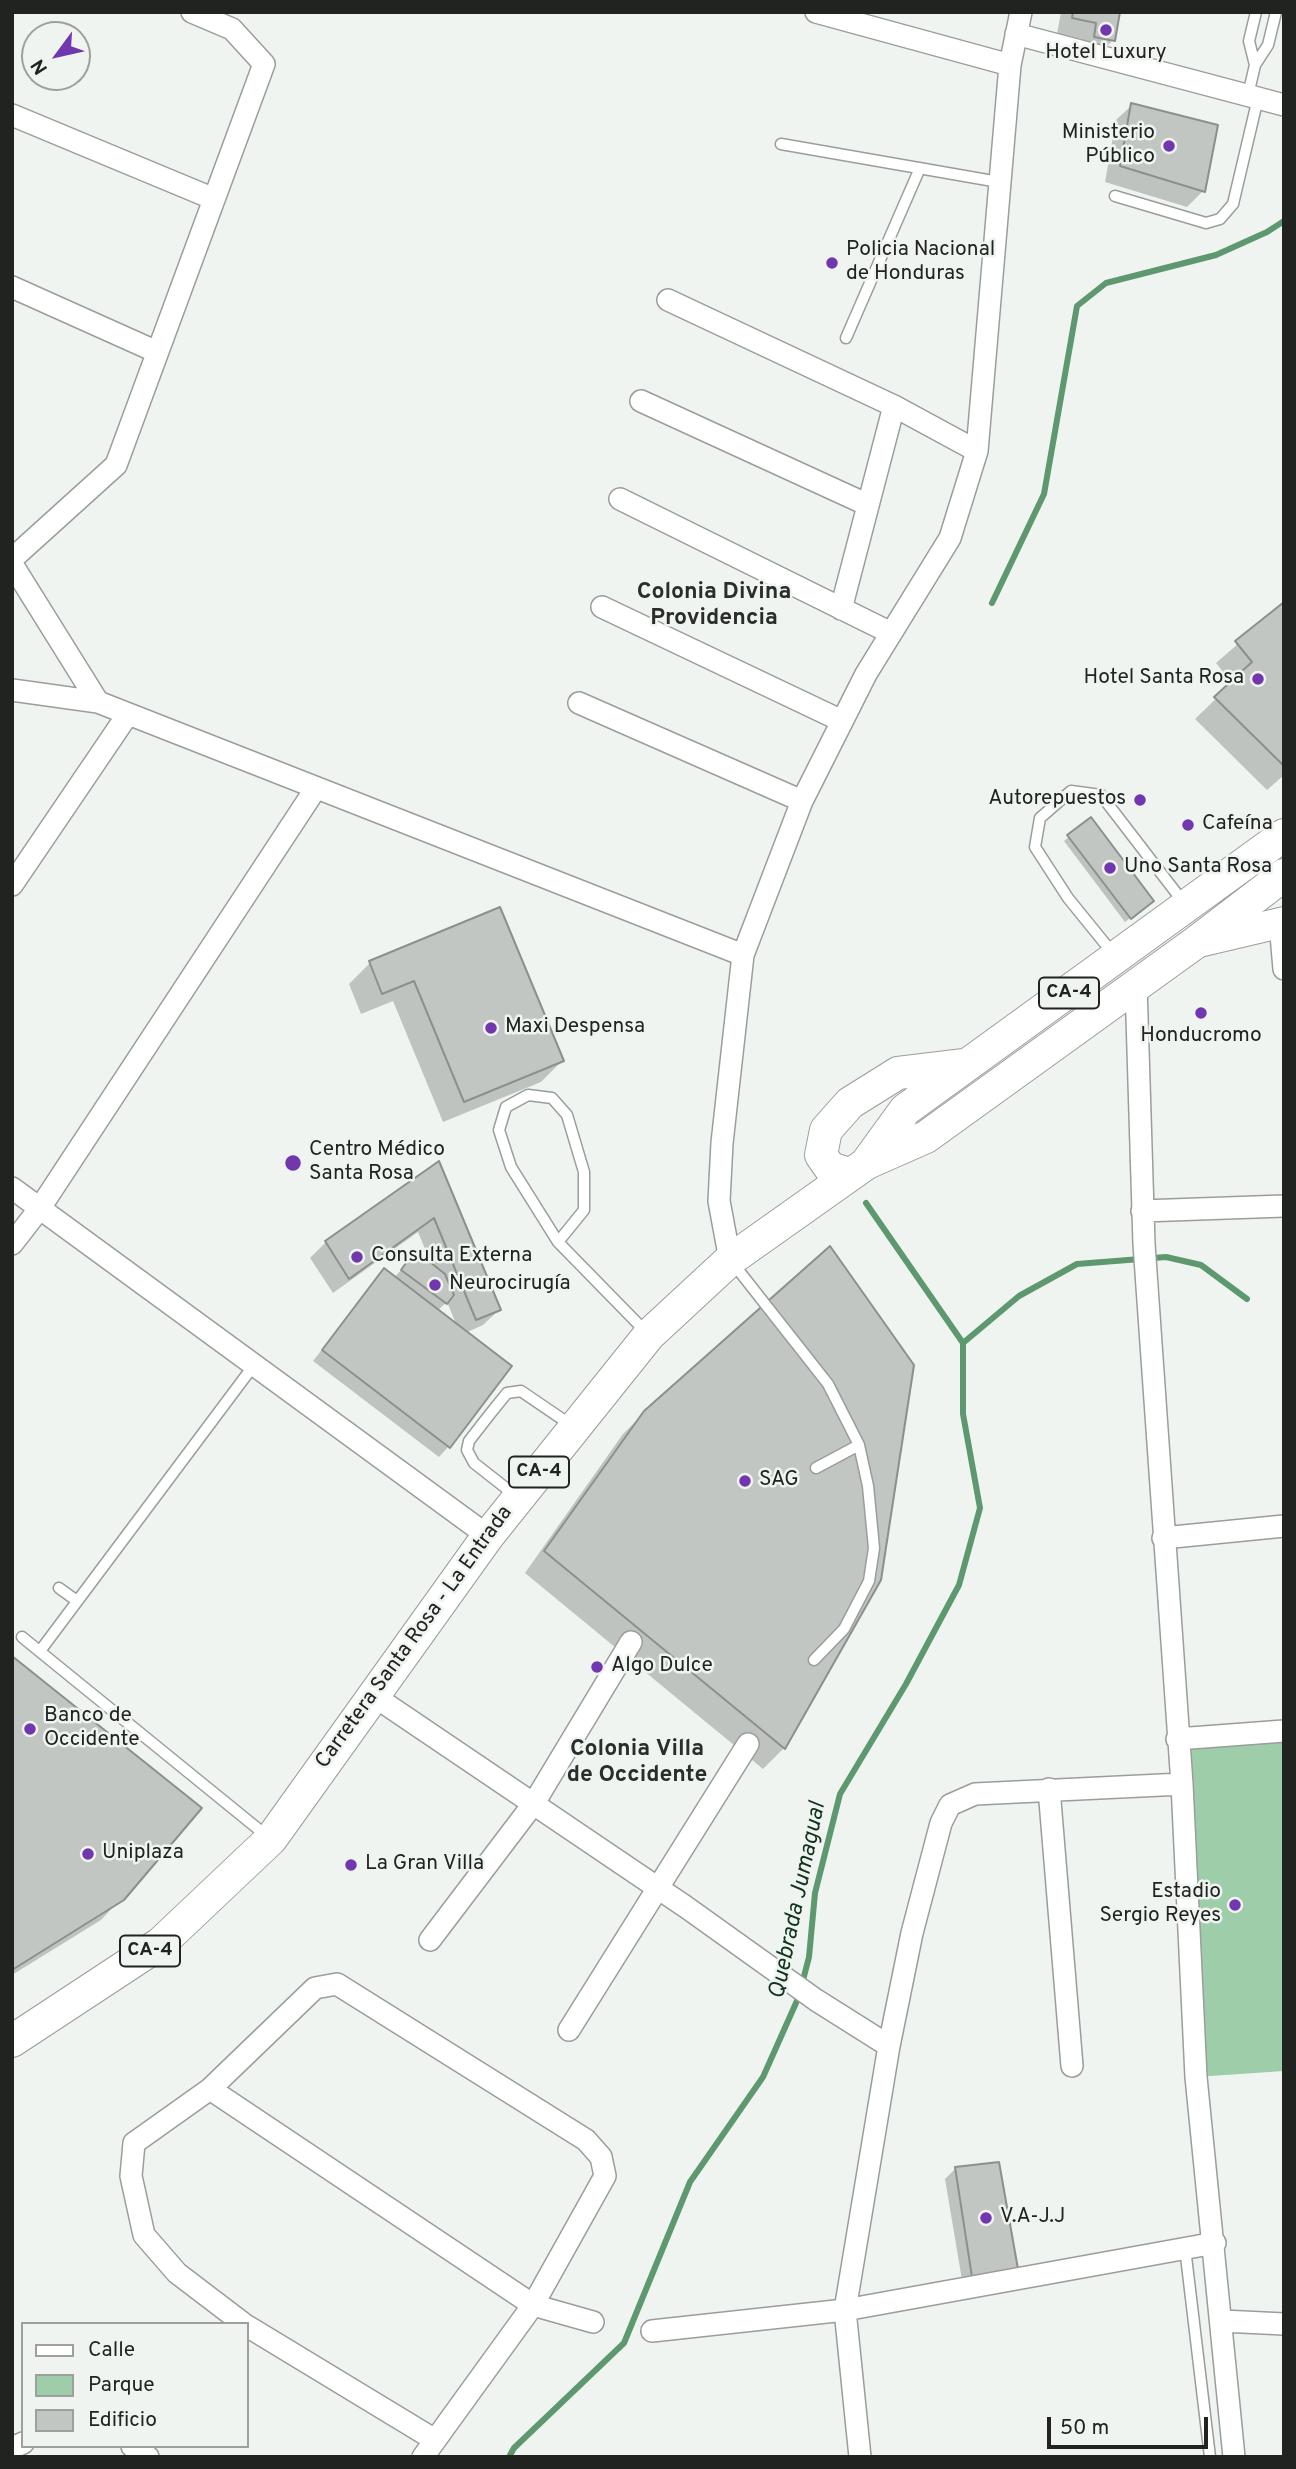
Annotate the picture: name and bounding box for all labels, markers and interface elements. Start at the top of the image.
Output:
north arrow [21,21,91,91]
marker: Hotel Luxury [1098,22,1114,38]
place label: Hotel Luxury [1045,41,1167,67]
text: N [26,54,54,79]
place label: Ministerio Público [1062,121,1155,171]
marker: Ministerio Público [1161,138,1177,154]
place label: Policia Nacional de Honduras [846,238,995,288]
marker: Policia Nacional de Honduras [824,255,840,271]
district label: Colonia Divina Providencia [637,579,791,633]
place label: Hotel Santa Rosa [1084,666,1244,692]
marker: Hotel Santa Rosa [1250,671,1266,687]
place label: Autorepuestos [988,787,1126,813]
marker: Autorepuestos [1132,792,1148,808]
place label: Cafeína [1202,812,1273,838]
marker: Cafeína [1180,817,1196,833]
place label: Uno Santa Rosa [1124,855,1272,881]
marker: Uno Santa Rosa [1102,860,1118,876]
road number: CA-4 [1039,978,1099,1009]
marker: Honducromo [1193,1005,1209,1021]
place label: Maxi Despensa [505,1015,645,1041]
marker: Maxi Despensa [483,1020,499,1036]
place label: Honducromo [1140,1024,1262,1050]
place label: Centro Médico Santa Rosa [309,1138,445,1188]
marker: Centro Médico Santa Rosa [283,1153,303,1173]
place label: Consulta Externa [371,1244,532,1270]
marker: Consulta Externa [349,1249,365,1265]
place label: Neurocirugía [449,1272,571,1298]
marker: Neurocirugía [427,1277,443,1293]
road number: CA-4 [509,1456,569,1488]
place label: SAG [759,1468,799,1494]
marker: SAG [737,1473,753,1489]
street label: Carretera Santa Rosa - La Entrada [311,1502,519,1774]
place label: Algo Dulce [611,1654,713,1680]
marker: Algo Dulce [589,1659,605,1675]
place label: Banco de Occidente [44,1704,139,1754]
marker: Banco de Occidente [22,1721,38,1737]
district label: Colonia Villa de Occidente [567,1736,707,1790]
water label: Quebrada Jumagual [765,1800,833,2002]
place label: Uniplaza [102,1841,184,1867]
marker: Uniplaza [80,1846,96,1862]
place label: La Gran Villa [365,1852,484,1878]
marker: La Gran Villa [343,1857,359,1873]
place label: Estadio Sergio Reyes [1100,1880,1221,1930]
marker: Estadio Sergio Reyes [1227,1897,1243,1913]
road number: CA-4 [120,1936,180,1966]
place label: V.A-J.J [1000,2205,1065,2231]
marker: V.A-J.J [978,2210,994,2226]
legend [21,2322,248,2448]
text: Calle [88,2337,135,2364]
text: Parque [88,2372,155,2399]
scale bar [1051,2402,1212,2446]
text: Edificio [88,2407,157,2434]
text: 50 m [1060,2415,1109,2442]

